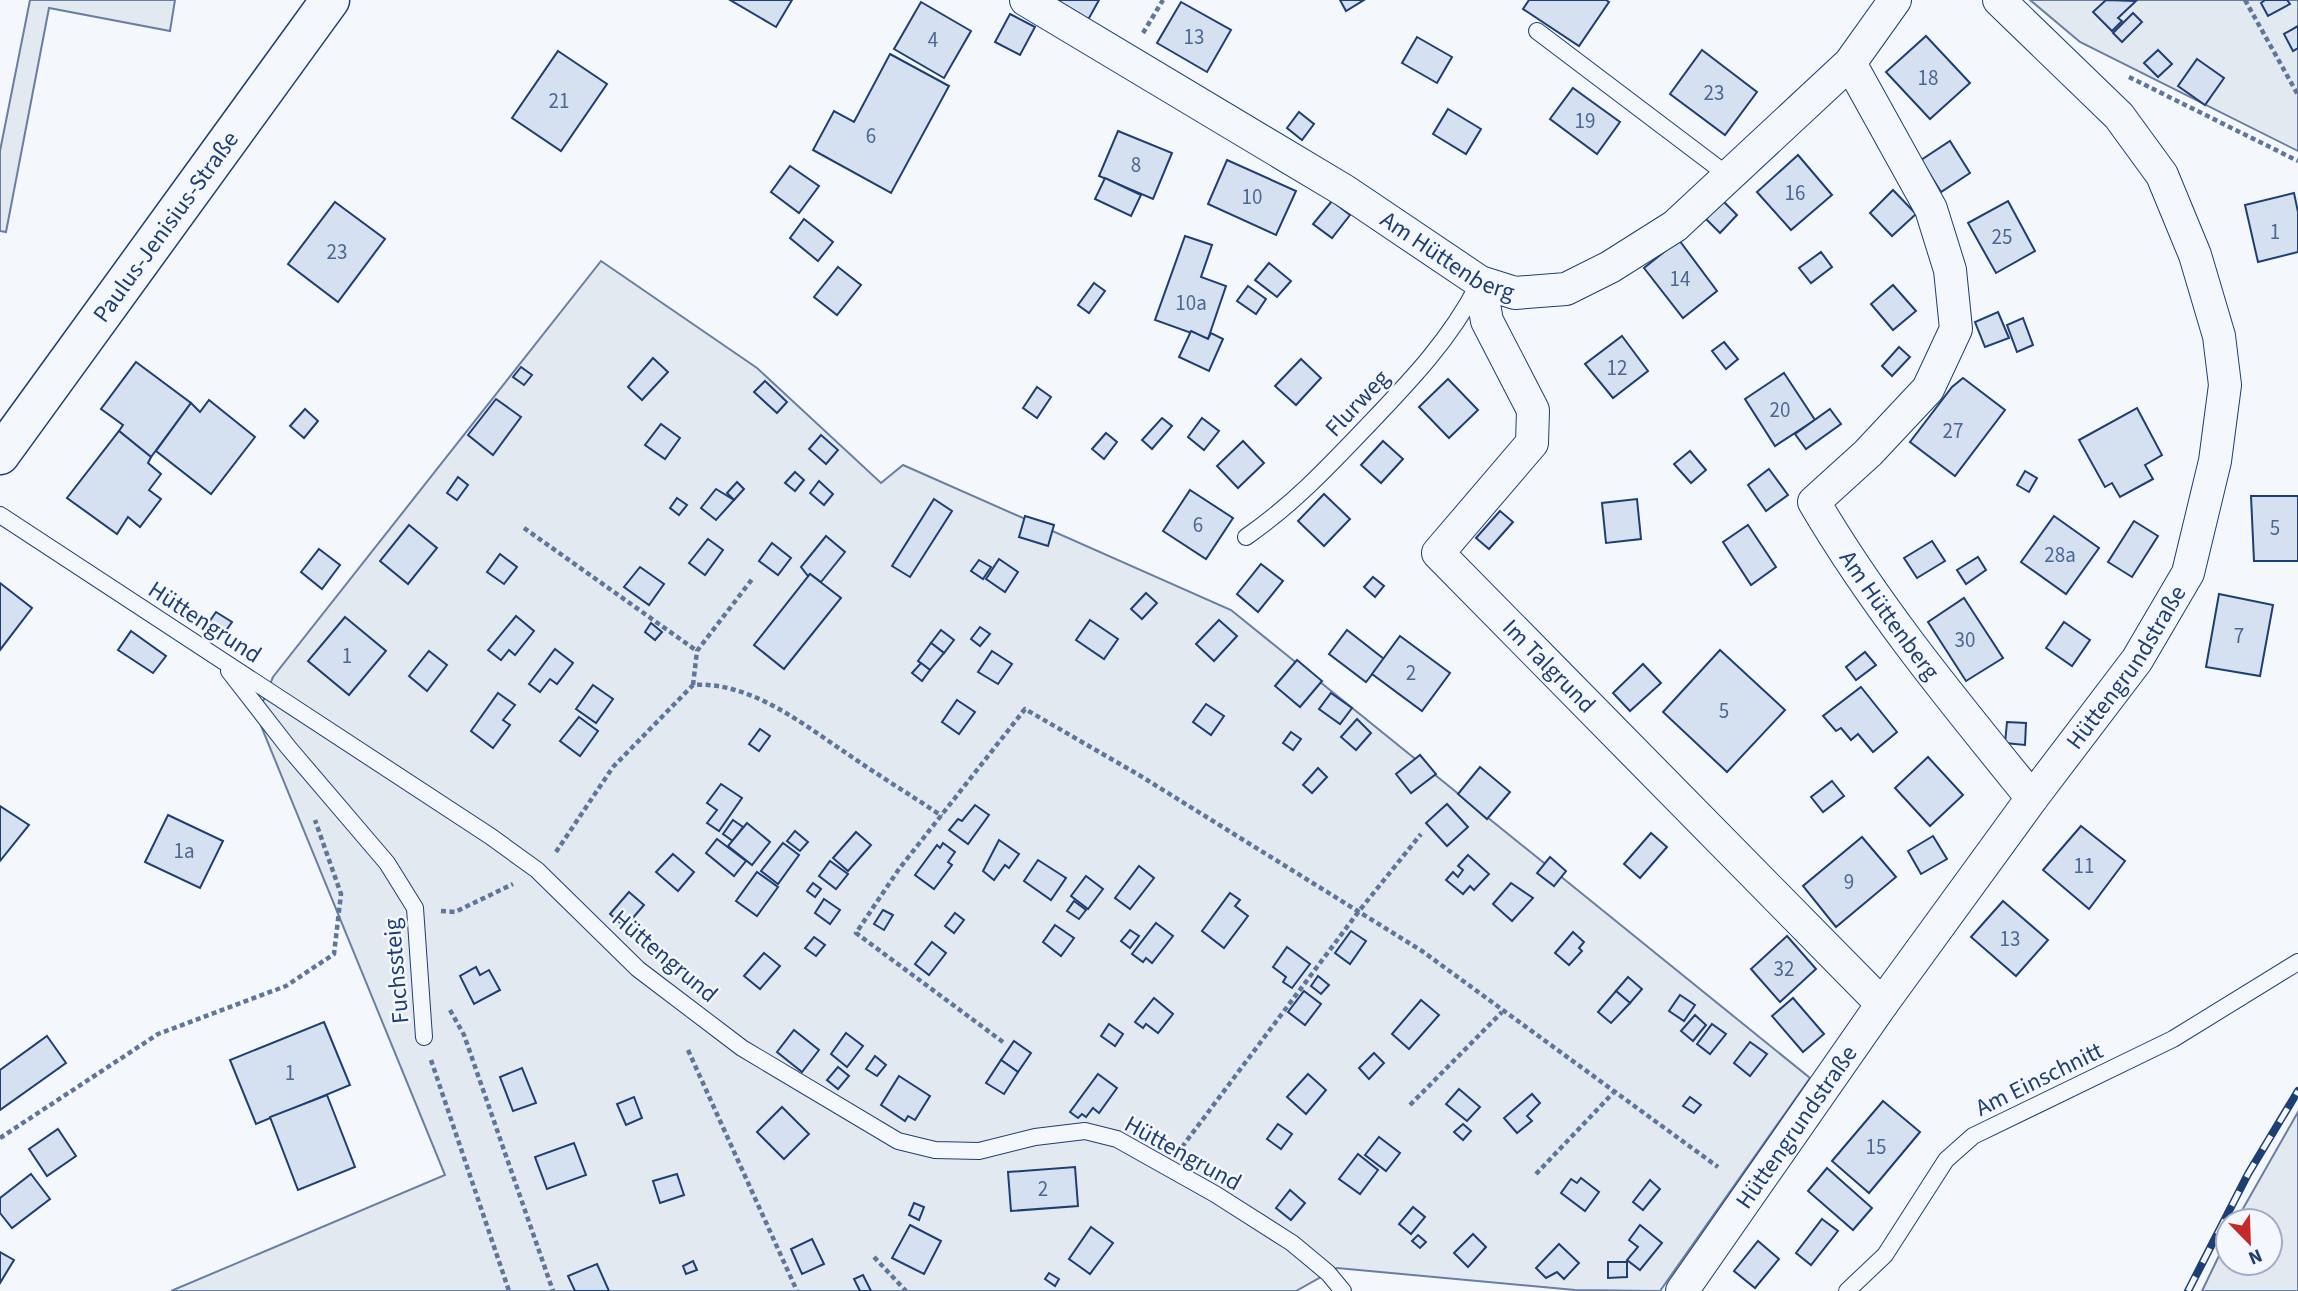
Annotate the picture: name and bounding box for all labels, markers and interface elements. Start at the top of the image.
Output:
house number: 13 [1184,22,1204,52]
house number: 4 [928,25,938,55]
house number: 18 [1918,63,1938,93]
house number: 23 [1704,78,1724,108]
house number: 21 [549,86,569,116]
house number: 19 [1575,106,1595,136]
house number: 6 [866,121,876,151]
street label: Paulus-Jenisius-Straße [85,124,247,330]
house number: 8 [1131,150,1141,180]
house number: 16 [1785,178,1805,208]
house number: 10 [1242,182,1262,212]
street label: Am Hüttenberg [1373,203,1519,310]
house number: 1 [2270,217,2280,247]
house number: 25 [1992,222,2012,252]
house number: 23 [327,237,347,267]
house number: 14 [1670,264,1690,294]
house number: 10a [1175,288,1207,318]
house number: 12 [1607,353,1627,383]
street label: Flurweg [1317,362,1398,445]
house number: 20 [1770,395,1790,425]
house number: 27 [1943,416,1963,446]
house number: 6 [1193,510,1203,540]
house number: 5 [2270,513,2280,543]
house number: 28a [2044,540,2076,570]
street label: Am Hüttenberg [1830,543,1948,687]
street label: Hüttengrund [141,573,268,672]
street label: Hüttengrundstraße [2058,579,2195,757]
street label: Im Talgrund [1494,611,1604,721]
house number: 7 [2234,621,2244,651]
house number: 30 [1955,625,1975,655]
house number: 1 [342,641,352,671]
house number: 2 [1406,658,1416,688]
house number: 5 [1719,696,1729,726]
house number: 1a [173,836,195,866]
house number: 11 [2074,851,2094,881]
house number: 9 [1844,867,1854,897]
street label: Hüttengrund [604,901,725,1011]
street label: Fuchssteig [374,917,419,1025]
house number: 13 [2000,924,2020,954]
house number: 32 [1774,954,1794,984]
street label: Am Einschnitt [1969,1033,2109,1125]
street label: Hüttengrundstraße [1727,1038,1866,1216]
house number: 1 [285,1058,295,1088]
street label: Hüttengrund [1118,1107,1248,1200]
house number: 15 [1866,1132,1886,1162]
house number: 2 [1038,1174,1048,1204]
north arrow [2214,1207,2284,1277]
text: N [2244,1241,2266,1271]

